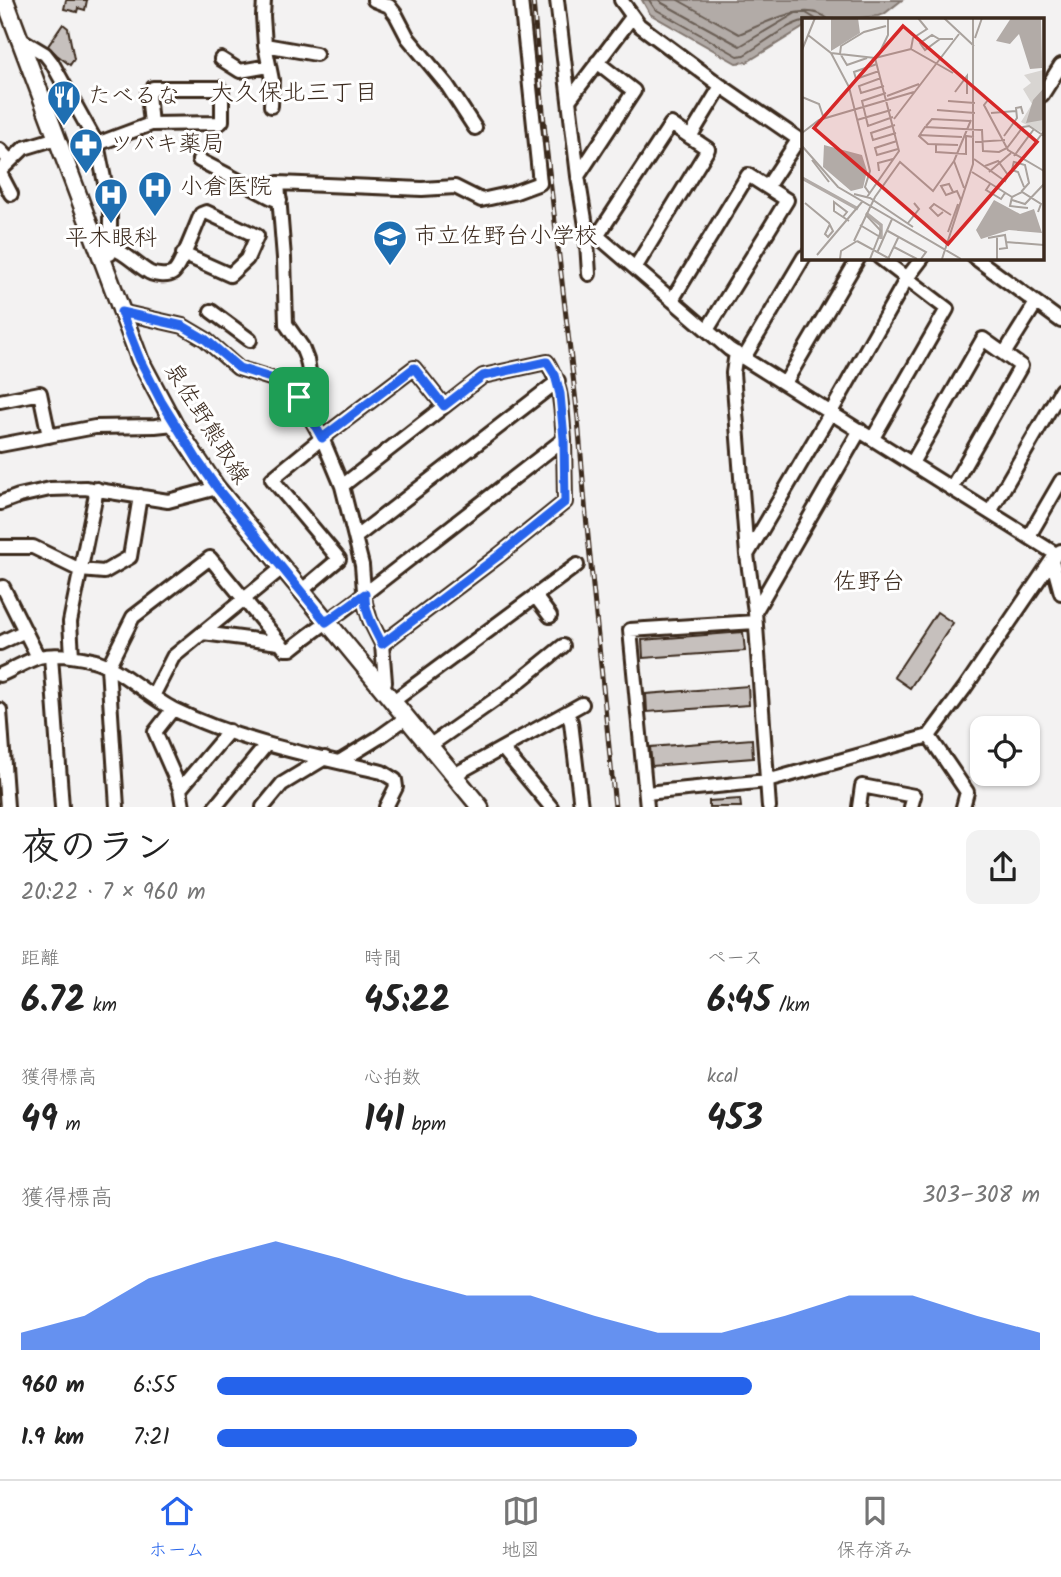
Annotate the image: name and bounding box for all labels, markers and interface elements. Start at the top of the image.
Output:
inset map [802,18,1044,259]
district label: 大久保北三丁目 [210,74,378,113]
restaurant icon: たべるな [45,78,83,127]
place label: たべるな [88,79,180,115]
pharmacy icon: ツバキ薬局 [67,126,105,175]
place label: ツバキ薬局 [110,127,225,163]
hospital icon: 小倉医院 [136,169,174,218]
place label: 小倉医院 [180,170,272,206]
hospital icon: 平木眼科 [92,176,130,225]
school or university icon: 市立佐野台小学校 [371,218,409,267]
place label: 市立佐野台小学校 [414,219,598,255]
place label: 平木眼科 [65,221,157,257]
street label: 泉佐野熊取線 [154,356,258,492]
pin [269,367,329,427]
icon: arrive [280,378,318,416]
district label: 佐野台 [833,563,905,602]
map controls [970,716,1040,786]
button: locate [970,716,1040,786]
text: 夜のラン [21,819,173,879]
button: share [966,830,1040,904]
text: 20:22 · 7 × 960 m [21,875,205,911]
text: 距離 [21,944,59,974]
text: 時間 [364,944,402,974]
text: ペース [707,944,763,974]
text: 6.72 [21,974,85,1030]
text: 45:22 [364,974,450,1030]
text: 6:45 [707,974,771,1030]
text: km [85,991,117,1021]
text: /km [771,991,810,1021]
text: kcal [707,1062,738,1092]
text: 獲得標高 [21,1063,97,1093]
text: 心拍数 [364,1063,421,1093]
text: 453 [707,1092,763,1148]
text: 49 [21,1093,58,1149]
text: 141 [364,1093,404,1149]
text: m [58,1110,81,1140]
text: bpm [404,1110,446,1140]
text: 303–308 m [922,1178,1040,1214]
text: 獲得標高 [21,1181,113,1217]
text: 960 m [21,1368,85,1404]
text: 6:55 [133,1368,176,1404]
text: 1.9 km [21,1420,84,1456]
text: 7:21 [133,1420,170,1456]
tab: ホーム [148,1492,205,1566]
tab: 地図 [502,1492,540,1566]
tab: 保存済み [837,1492,913,1566]

